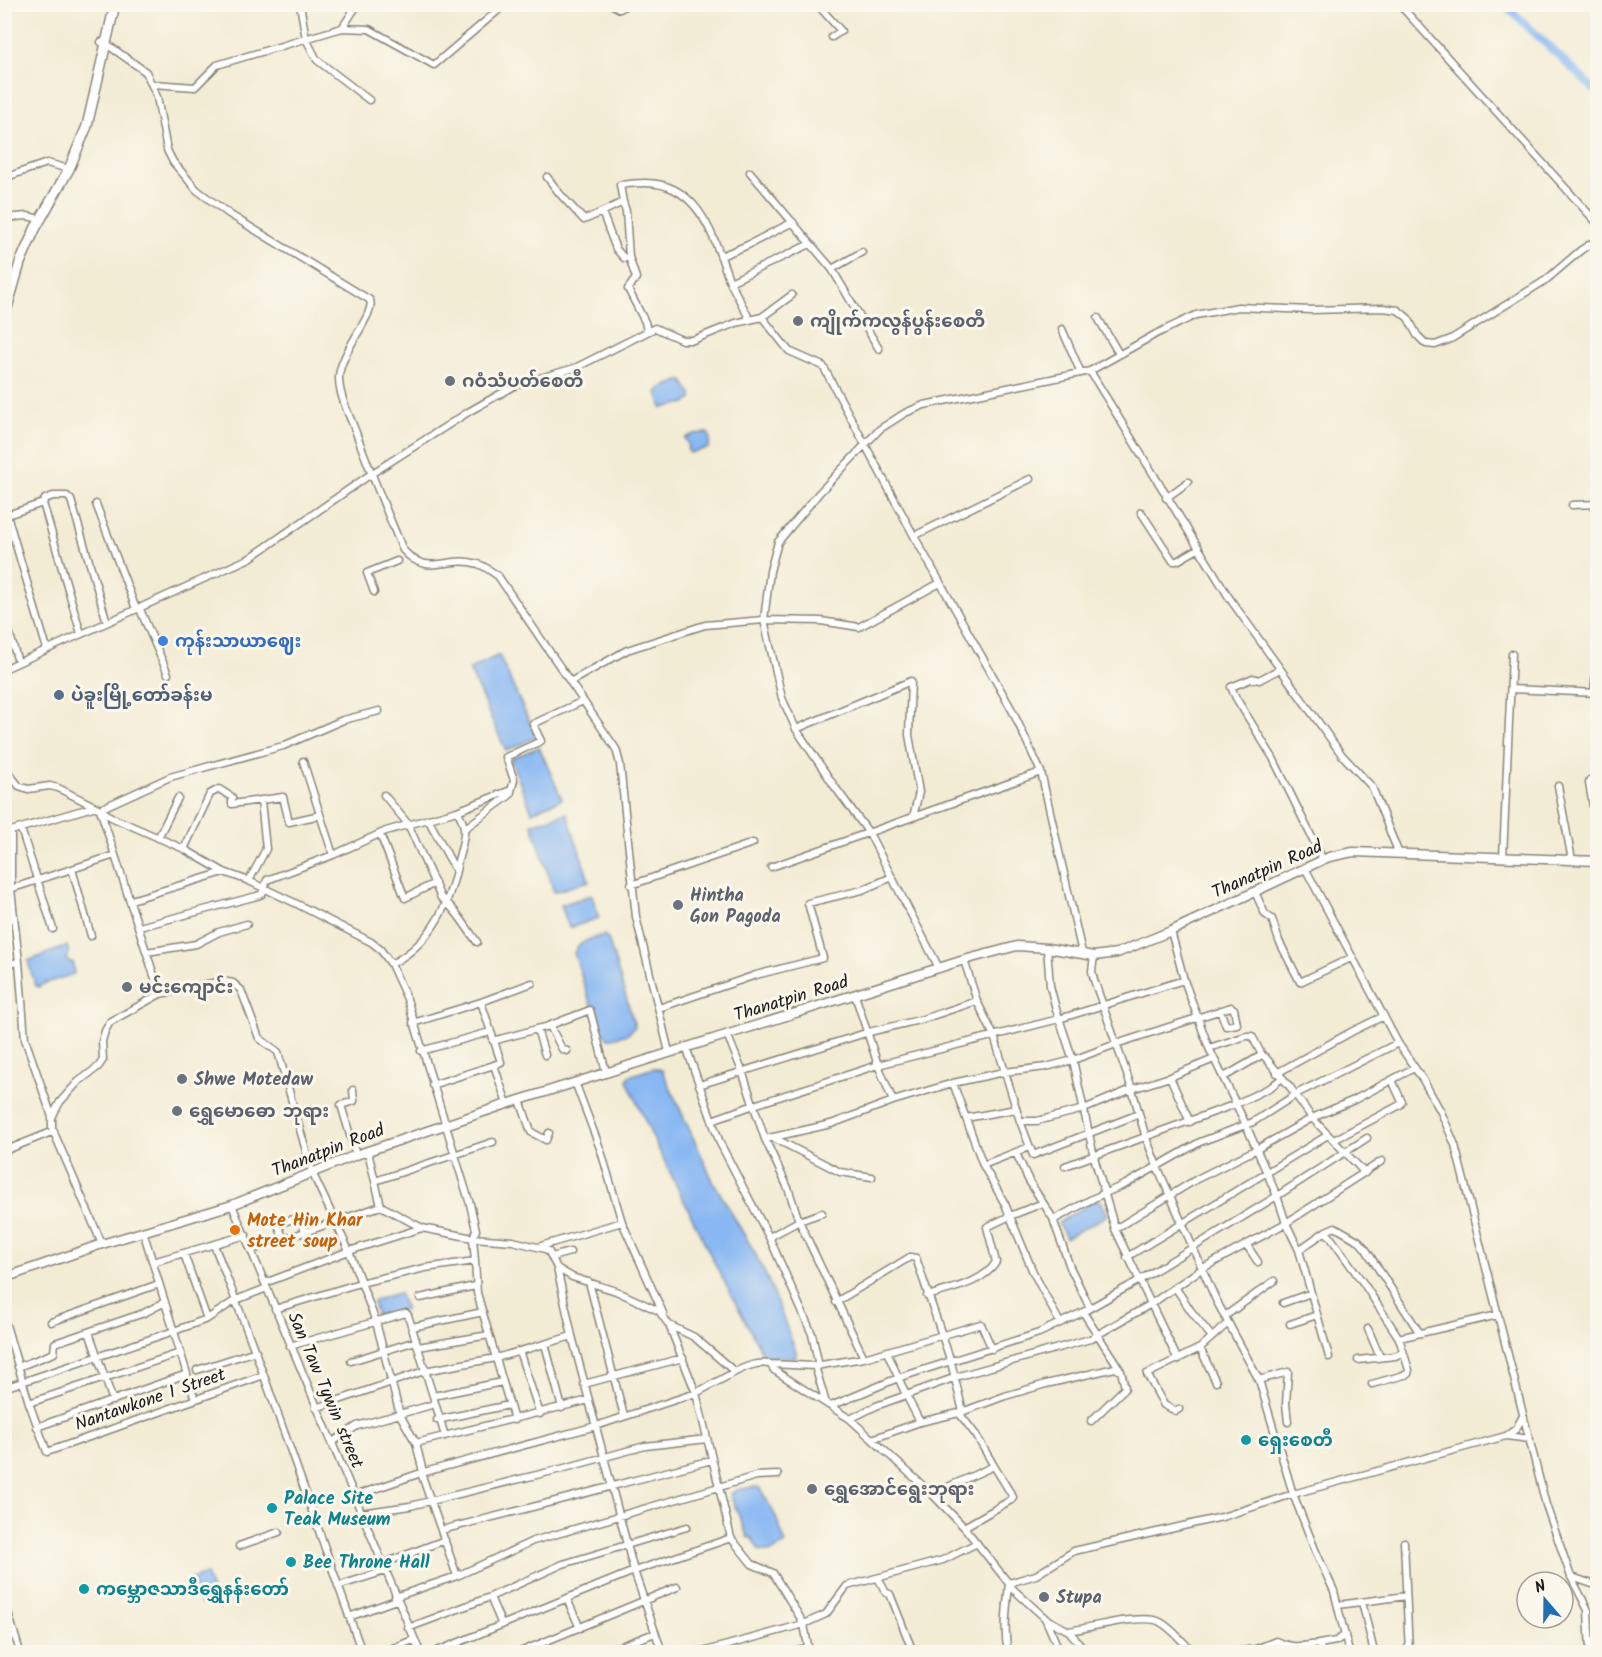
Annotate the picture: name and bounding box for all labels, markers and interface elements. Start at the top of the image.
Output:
place label: ကျိုက်ကလွန်ပွန်းစေတီ [810,308,985,337]
marker: ကျိုက်ကလွန်ပွန်းစေတီ [791,314,805,328]
place label: ဂဝံသံပတ်စေတီ [462,368,583,397]
marker: ဂဝံသံပတ်စေတီ [443,374,457,388]
place label: ကုန်းသာယာဈေး [175,628,301,657]
marker: ကုန်းသာယာဈေး [156,634,170,648]
place label: ပဲခူးမြို့တော်ခန်းမ [71,682,212,711]
marker: ပဲခူးမြို့တော်ခန်းမ [52,688,66,702]
street label: Thanatpin Road [1208,833,1329,908]
place label: Hintha Gon Pagoda [690,882,781,932]
marker: Hintha Gon Pagoda [671,898,685,912]
street label: Thanatpin Road [731,968,853,1031]
place label: မင်းကျောင်း [139,974,233,1003]
marker: မင်းကျောင်း [120,980,134,994]
place label: Shwe Motedaw [194,1066,313,1095]
marker: Shwe Motedaw [175,1072,189,1086]
place label: ရွှေမောဓော ဘုရား [189,1098,329,1127]
marker: ရွှေမောဓော ဘုရား [170,1104,184,1118]
street label: Thanatpin Road [268,1116,390,1186]
place label: Mote Hin Khar street soup [247,1207,364,1257]
marker: Mote Hin Khar street soup [228,1223,242,1237]
street label: San Taw Tywin street [279,1308,371,1474]
street label: Nantawkone 1 Street [71,1361,231,1440]
place label: ရှေးစေတီ [1258,1427,1333,1456]
marker: ရှေးစေတီ [1239,1433,1253,1447]
place label: ရွှေအောင်ရွေးဘုရား [824,1476,974,1505]
marker: ရွှေအောင်ရွေးဘုရား [805,1482,819,1496]
place label: Palace Site Teak Museum [284,1485,391,1535]
marker: Palace Site Teak Museum [265,1501,279,1515]
place label: Bee Throne Hall [303,1549,430,1578]
marker: Bee Throne Hall [284,1555,298,1569]
north arrow [1515,1570,1575,1630]
text: N [1531,1574,1549,1601]
place label: ကမ္ဘောဇသာဒီရွှေနန်းတော် [96,1576,289,1605]
marker: ကမ္ဘောဇသာဒီရွှေနန်းတော် [77,1582,91,1596]
place label: Stupa [1056,1584,1102,1613]
marker: Stupa [1037,1590,1051,1604]

